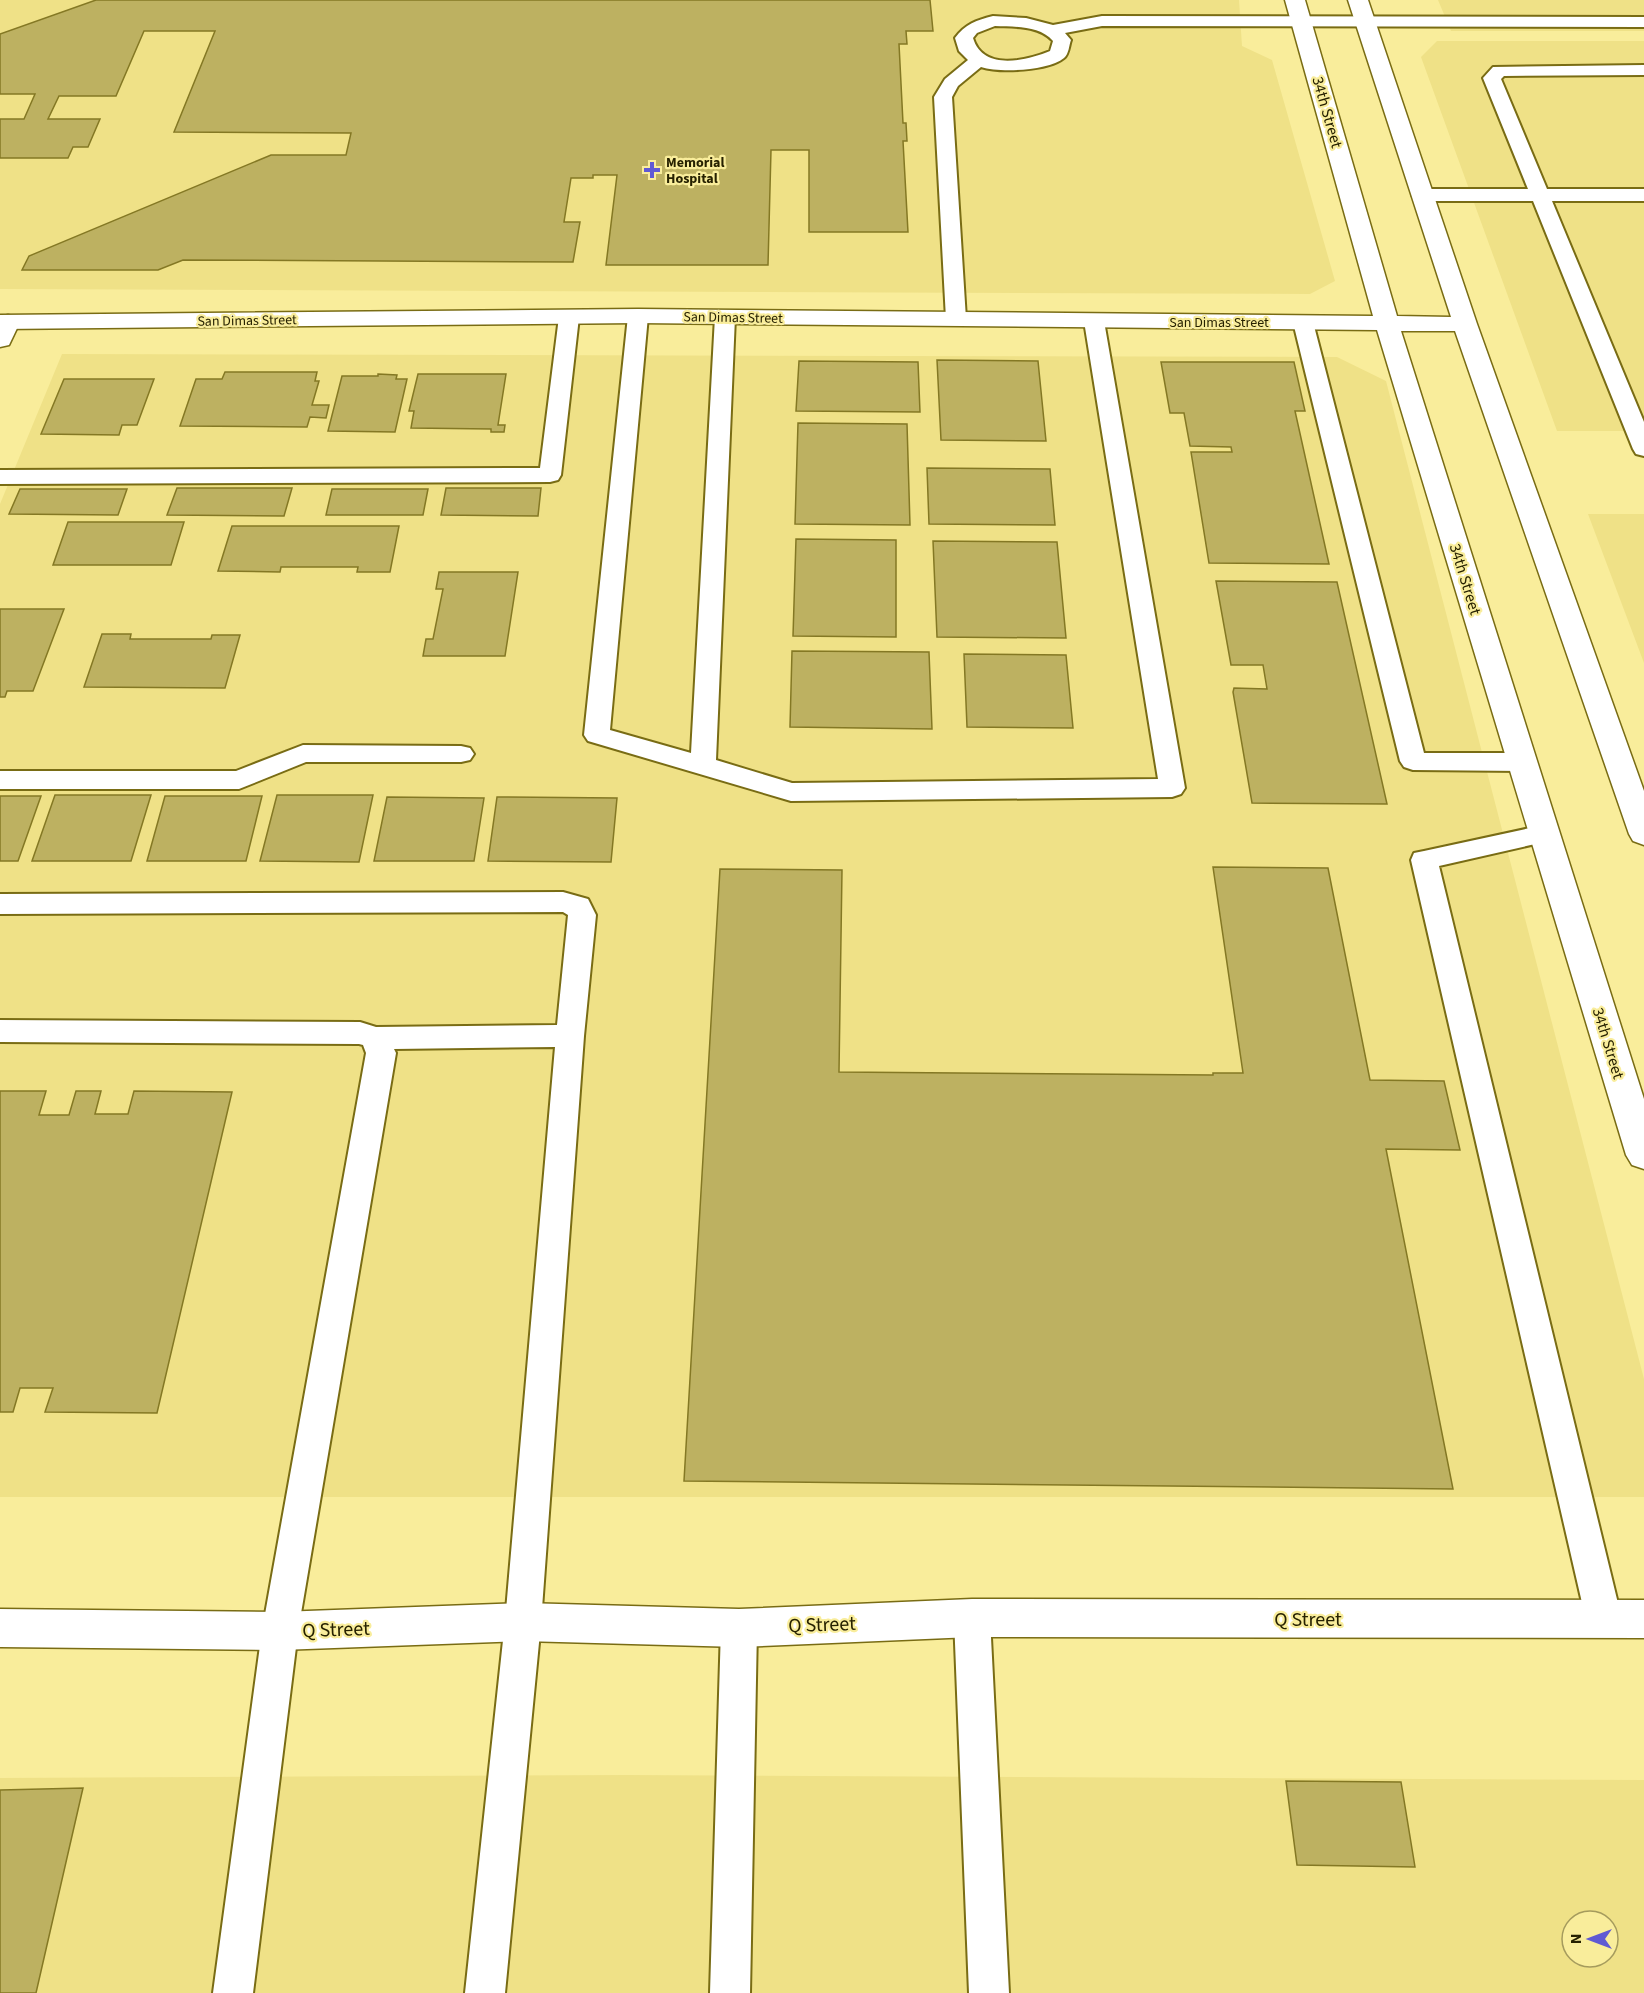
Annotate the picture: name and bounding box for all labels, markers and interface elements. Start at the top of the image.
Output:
street label: 34th Street [1306,74,1348,151]
place label: Memorial Hospital [666,153,725,189]
marker: Memorial Hospital [643,161,661,179]
street label: San Dimas Street [683,307,783,329]
street label: San Dimas Street [197,310,297,332]
street label: San Dimas Street [1169,313,1269,333]
street label: 34th Street [1444,541,1486,618]
street label: 34th Street [1587,1005,1629,1082]
street label: Q Street [1274,1606,1342,1634]
street label: Q Street [788,1610,856,1640]
street label: Q Street [302,1615,370,1645]
north arrow [1560,1909,1620,1969]
text: N [1565,1934,1587,1944]

